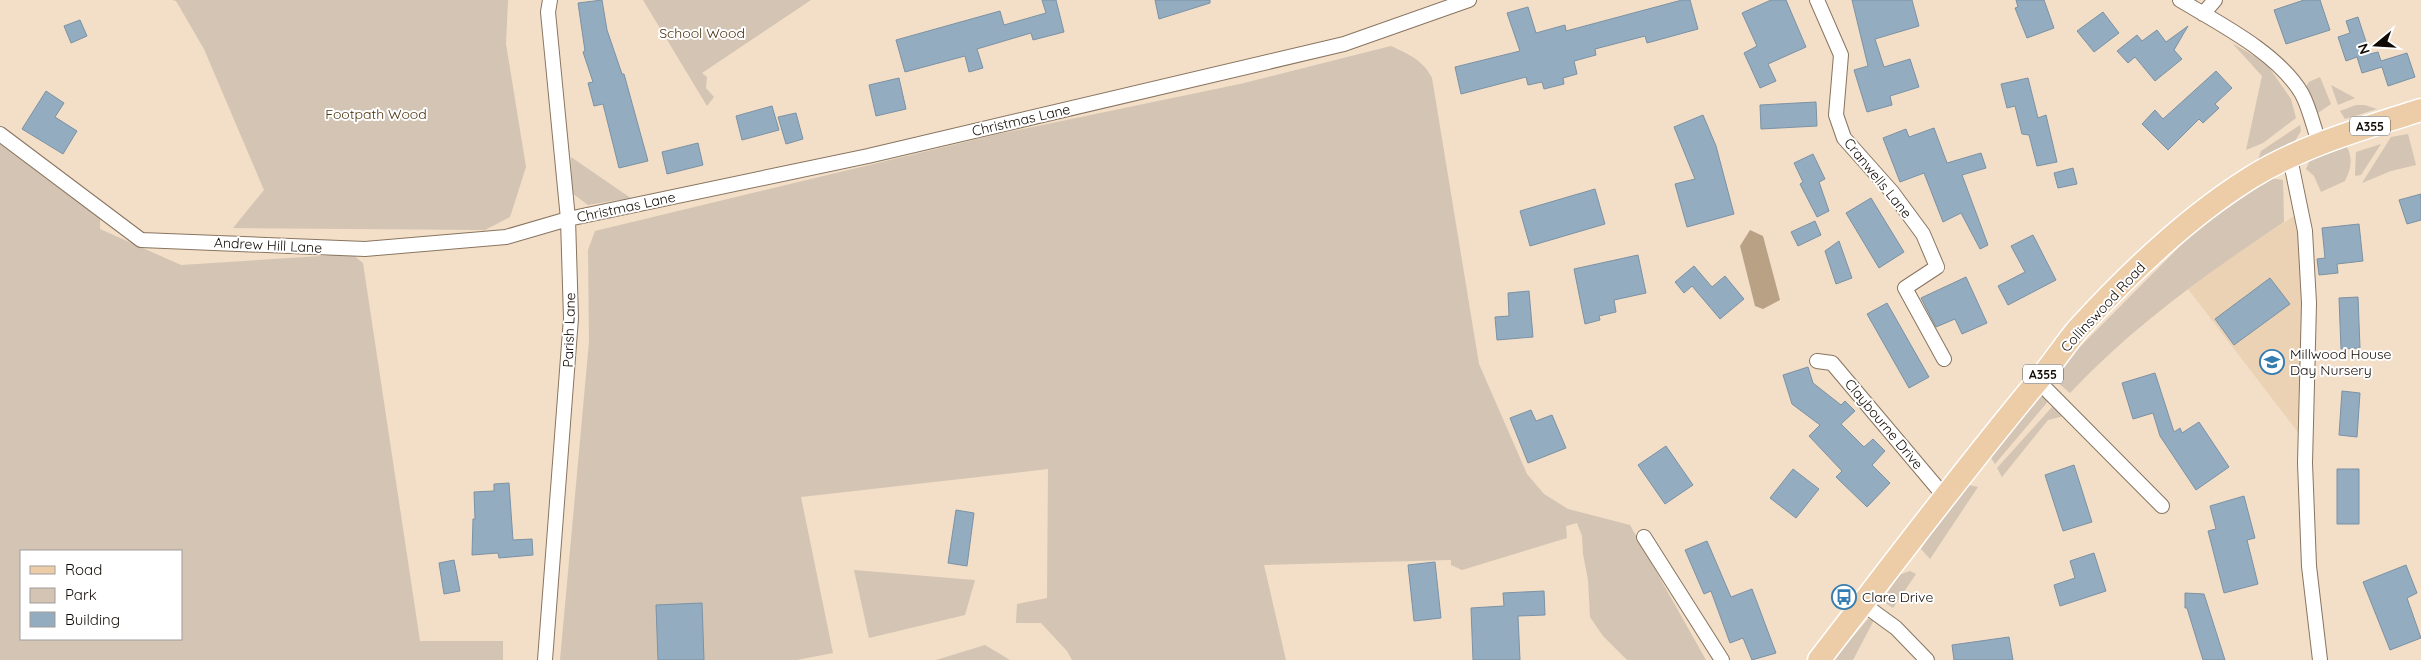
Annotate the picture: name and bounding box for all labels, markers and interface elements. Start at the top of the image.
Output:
north arrow [2351,20,2401,70]
park label: School Wood [659,24,745,42]
text: N [2353,41,2374,57]
street label: Christmas Lane [970,100,1072,140]
park label: Footpath Wood [325,105,427,123]
road number: A355 [2350,116,2390,136]
street label: Cranwells Lane [1840,134,1916,222]
street label: Christmas Lane [575,188,677,226]
street label: Andrew Hill Lane [213,233,323,257]
street label: Collinswood Road [2057,258,2149,356]
street label: Parish Lane [559,292,579,368]
place label: Millwood House Day Nursery [2290,345,2392,379]
school or university icon: Millwood House Day Nursery [2259,349,2285,375]
road number: A355 [2023,364,2063,384]
street label: Claybourne Drive [1841,375,1927,473]
legend [20,550,182,640]
text: Road [65,560,102,579]
bus stop icon: Clare Drive [1831,584,1857,610]
text: Park [65,585,97,604]
place label: Clare Drive [1862,588,1933,606]
text: Building [65,610,120,629]

